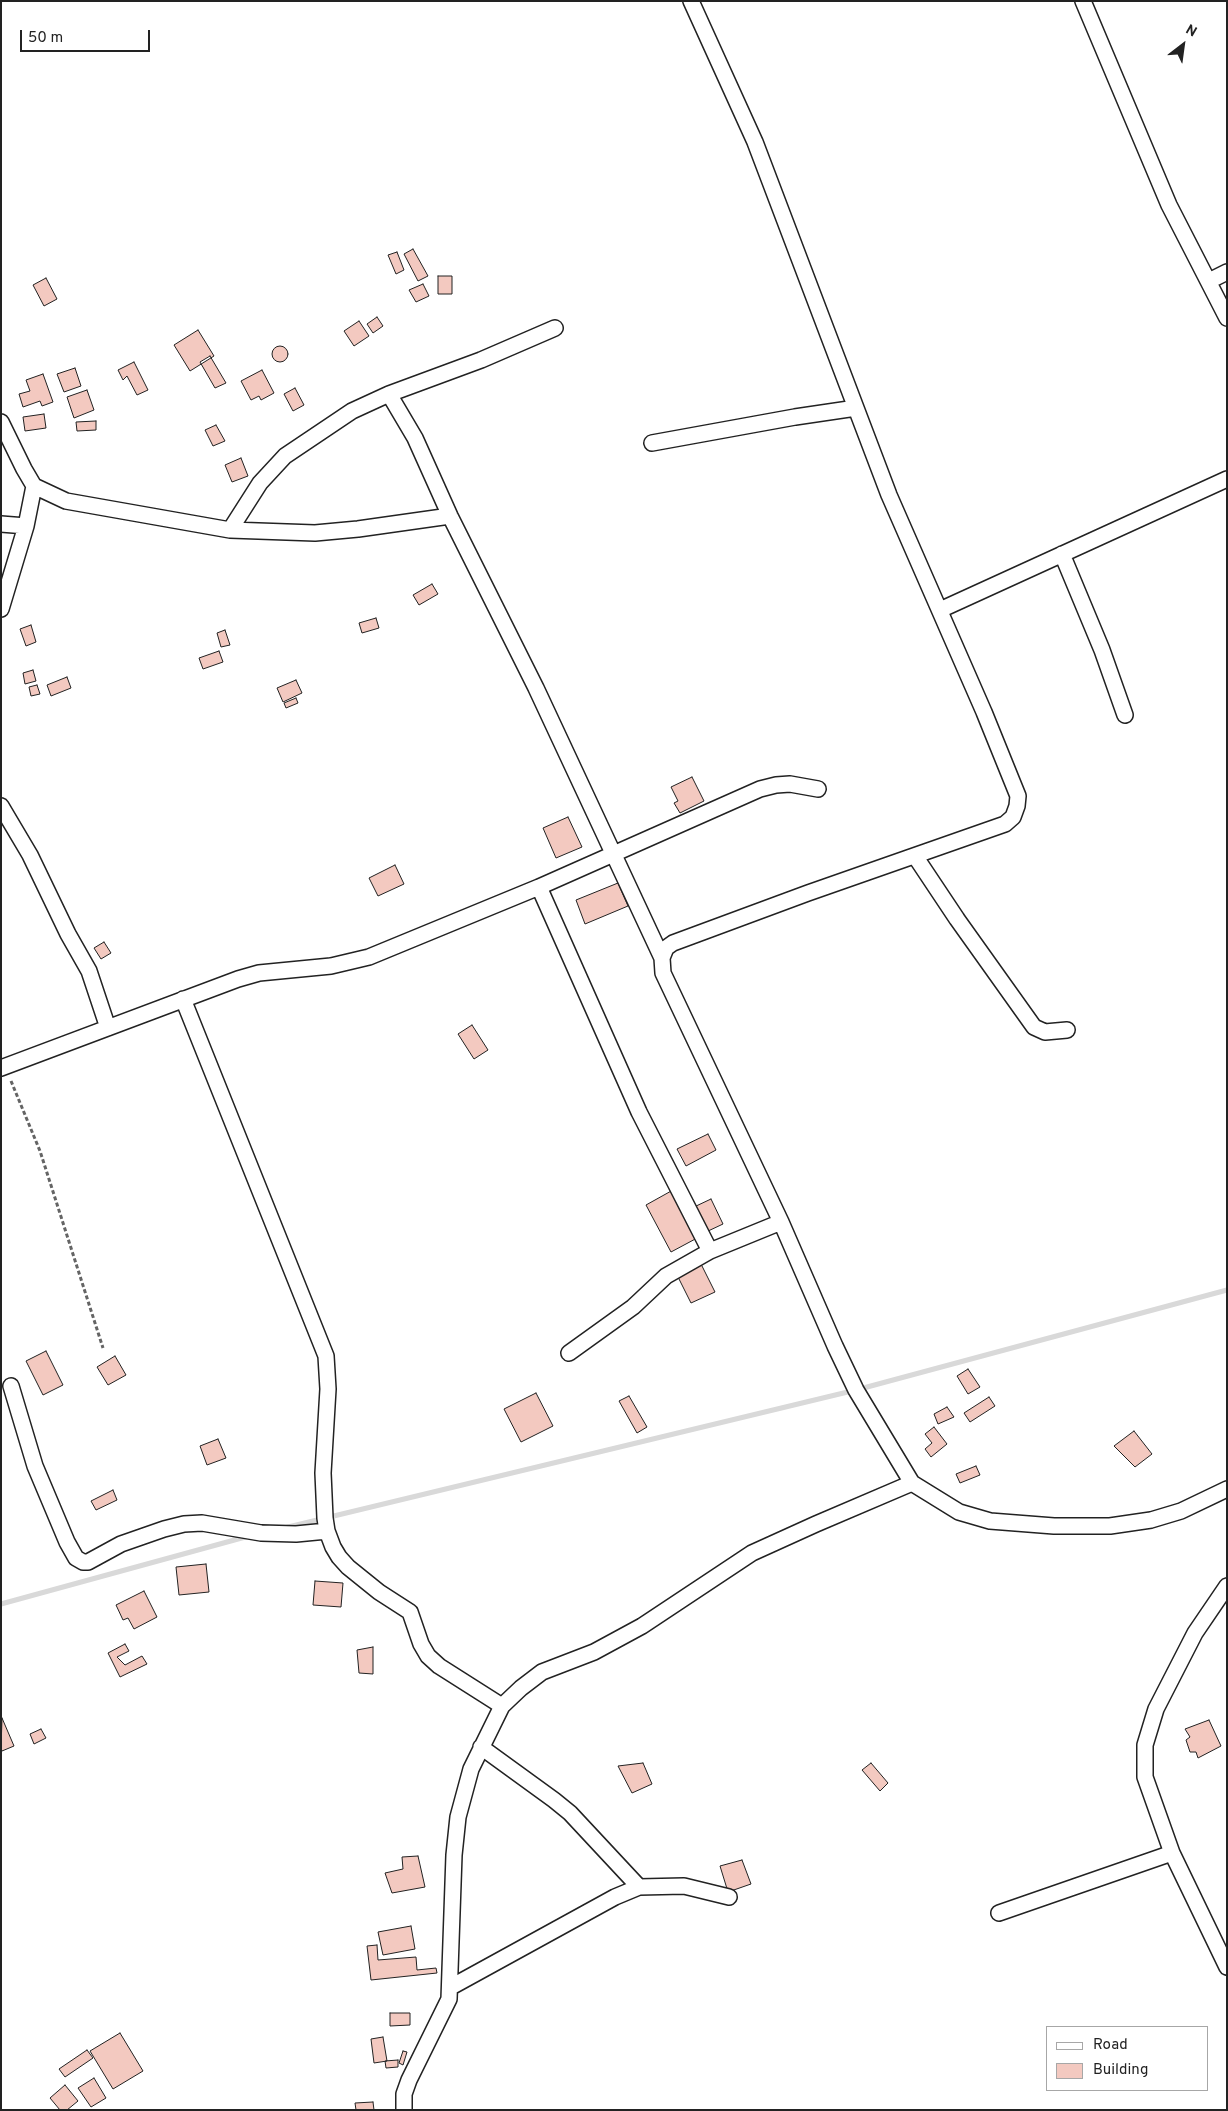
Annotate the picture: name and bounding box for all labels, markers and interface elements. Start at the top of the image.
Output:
scale bar [22,20,152,52]
north arrow [1158,20,1208,70]
text: N [1182,22,1199,41]
text: 50 m [28,29,63,48]
legend [1046,2026,1208,2091]
text: Road [1093,2036,1128,2055]
text: Building [1093,2061,1148,2080]

